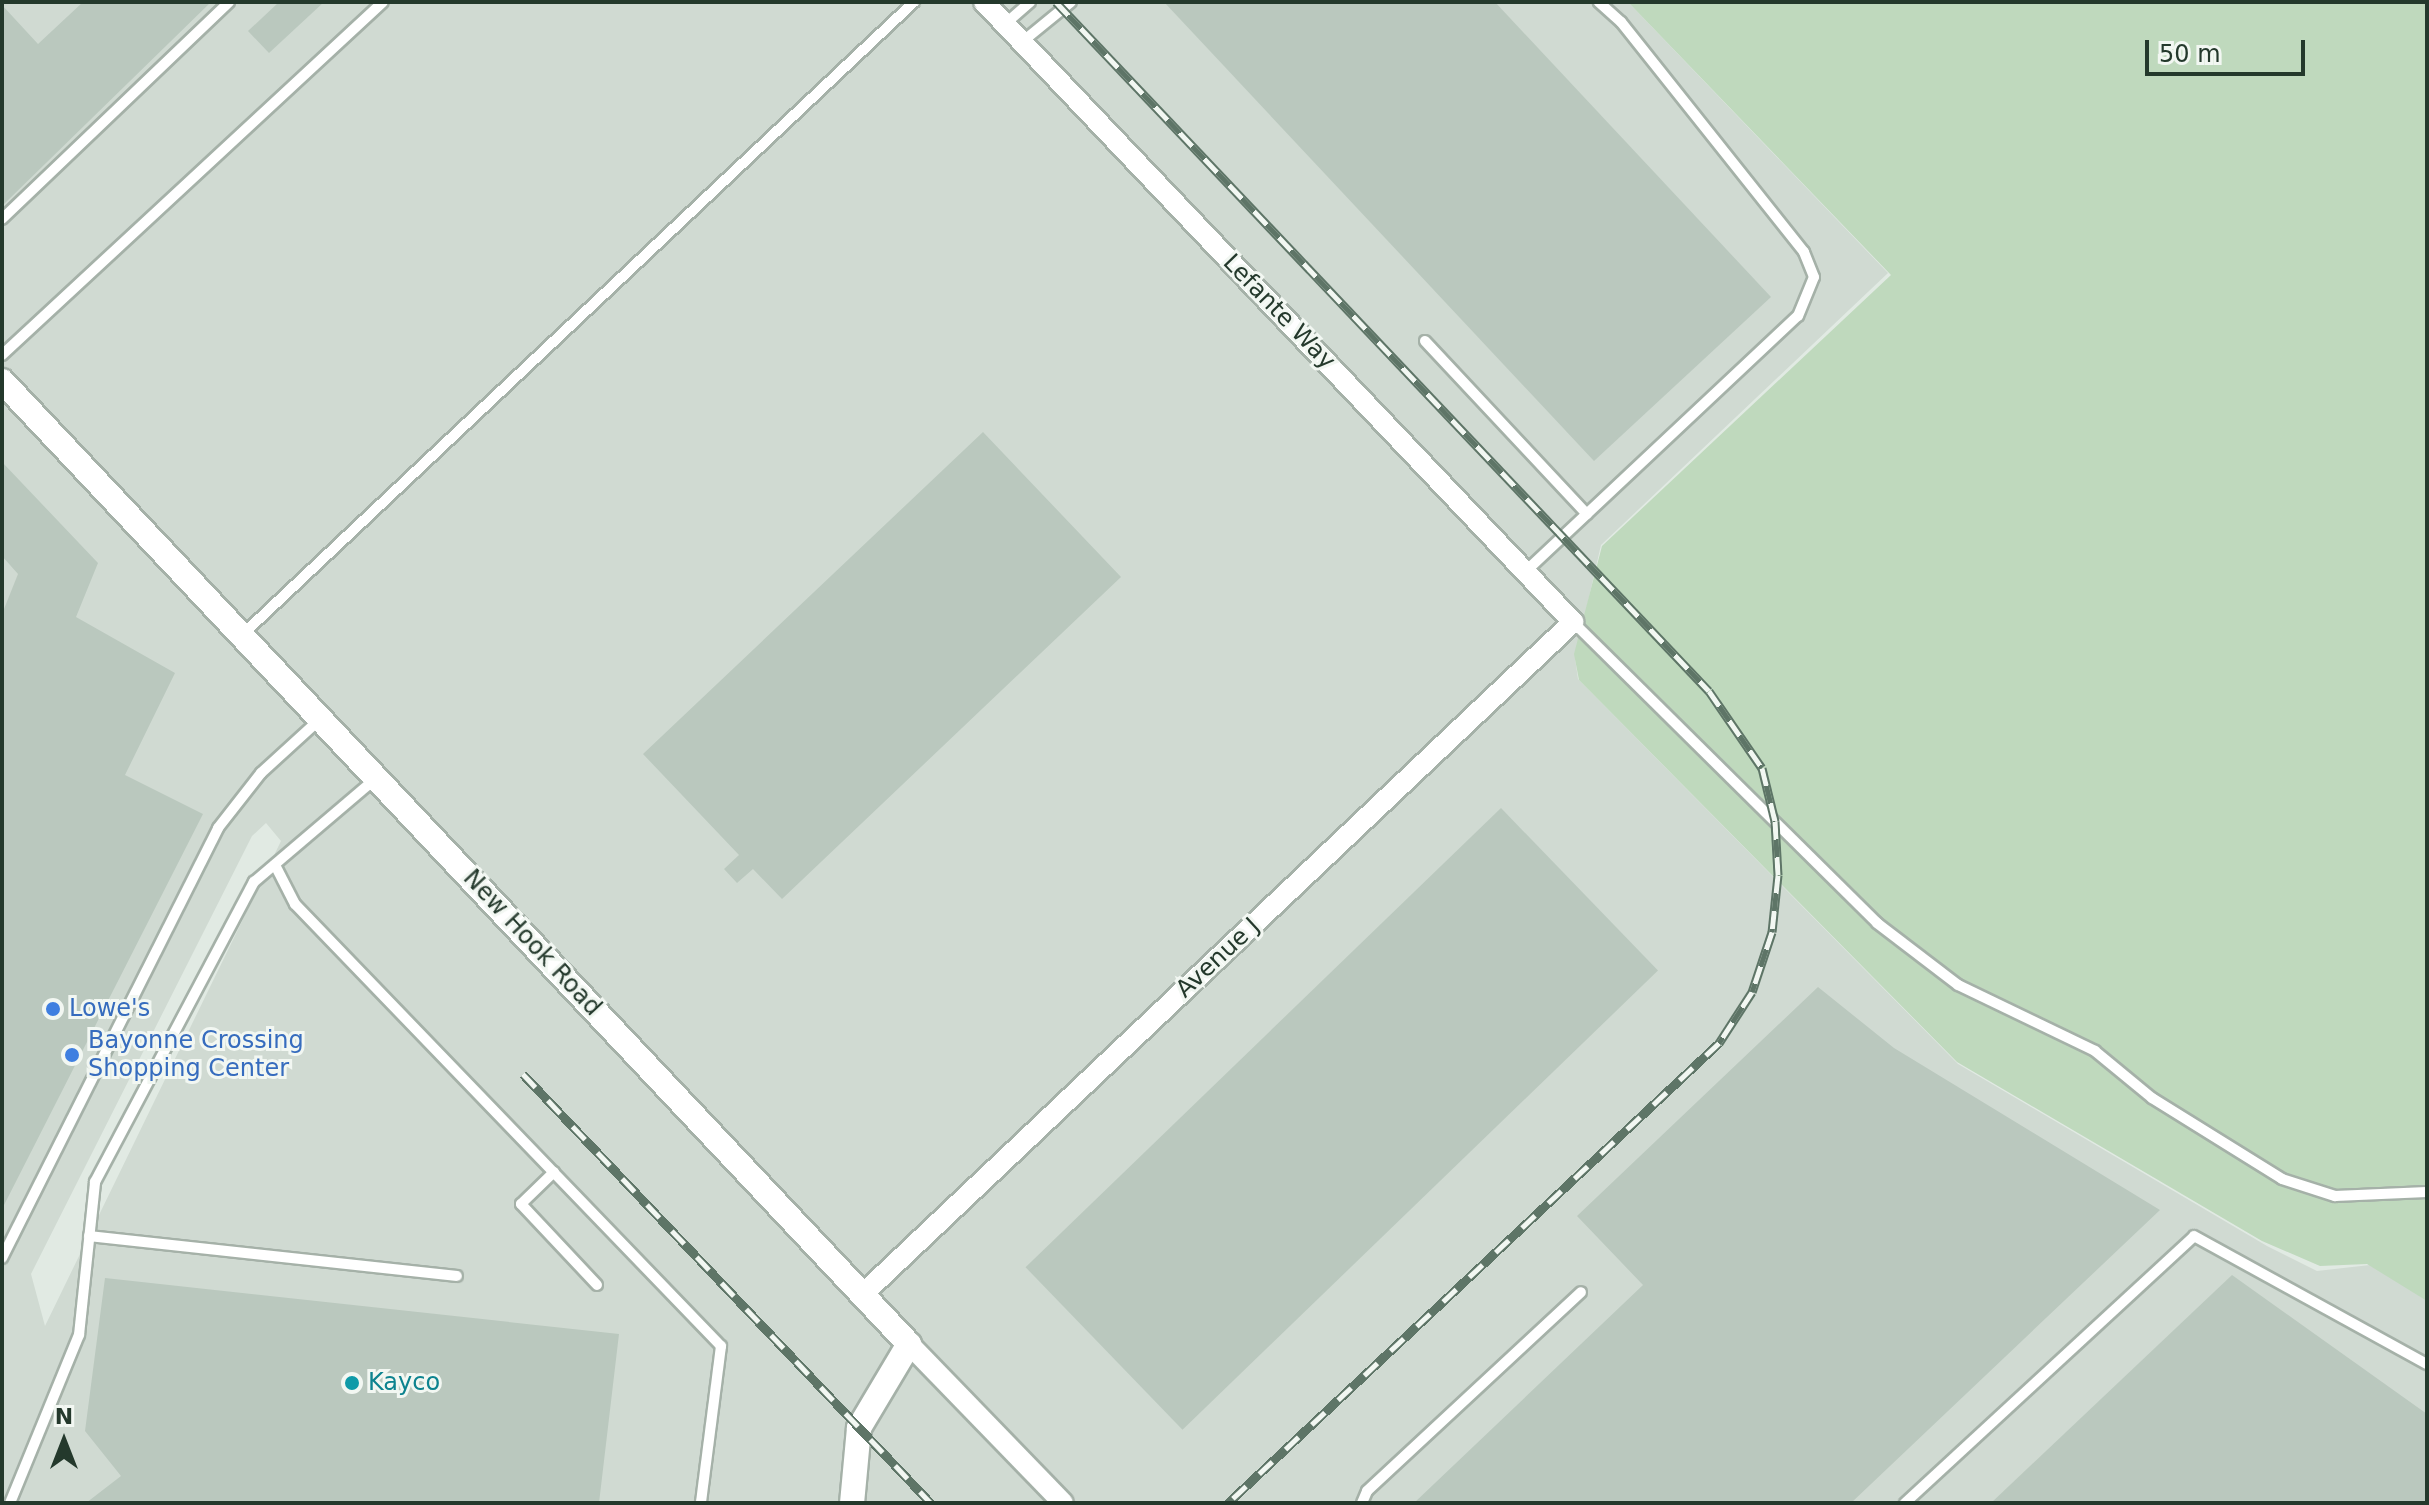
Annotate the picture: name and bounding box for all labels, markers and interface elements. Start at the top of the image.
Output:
scale bar [2149,24,2309,74]
text: 50 m [2159,40,2221,68]
street label: Lefante Way [1217,248,1341,376]
street label: New Hook Road [457,864,607,1022]
street label: Avenue J [1170,912,1266,1004]
place label: Lowe's [69,995,150,1023]
marker: Lowe's [44,1000,62,1018]
place label: Bayonne Crossing Shopping Center [88,1027,304,1083]
marker: Bayonne Crossing Shopping Center [63,1046,81,1064]
place label: Kayco [368,1369,440,1397]
marker: Kayco [343,1374,361,1392]
north arrow [24,1401,104,1481]
text: N [55,1404,73,1429]

